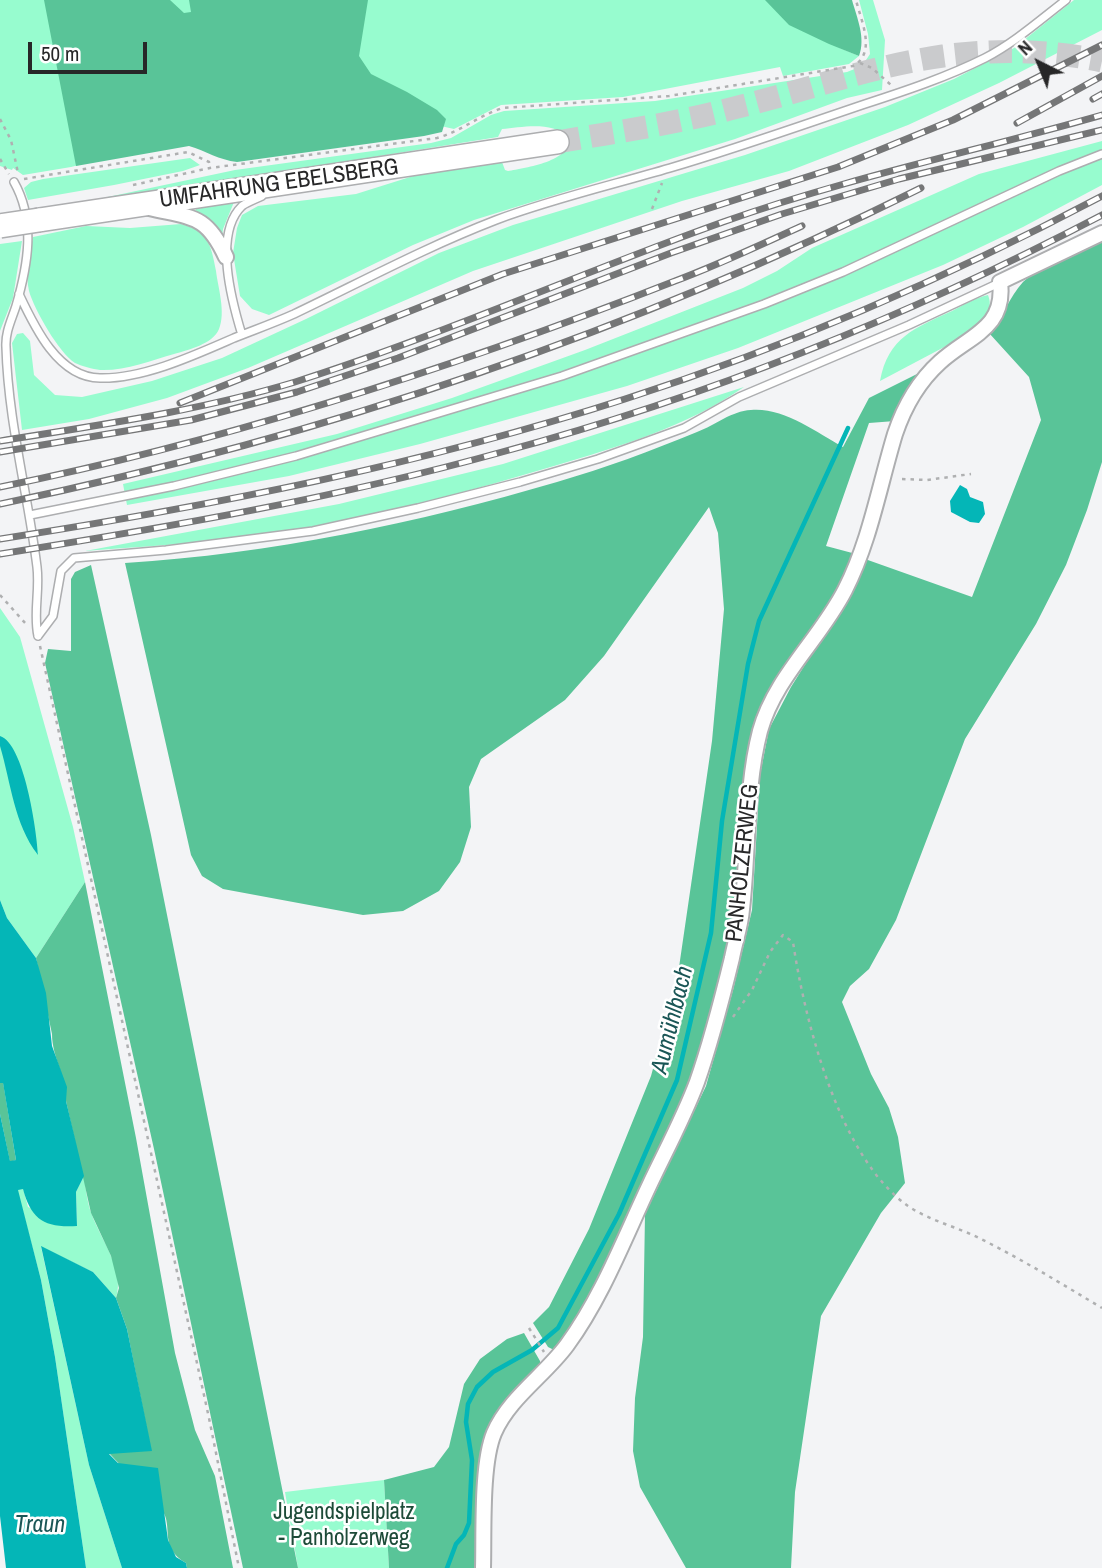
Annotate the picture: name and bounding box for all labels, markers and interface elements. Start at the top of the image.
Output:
scale bar [32,28,150,72]
north arrow [1004,28,1074,98]
text: N [1012,34,1038,61]
text: 50 m [41,39,79,68]
street label: UMFAHRUNG EBELSBERG [158,154,400,214]
street label: PANHOLZERWEG [721,783,765,943]
water label: Aumühlbach [646,963,700,1077]
park label: Jugendspielplatz - Panholzerweg [273,1499,415,1553]
water label: Traun [15,1512,65,1540]

